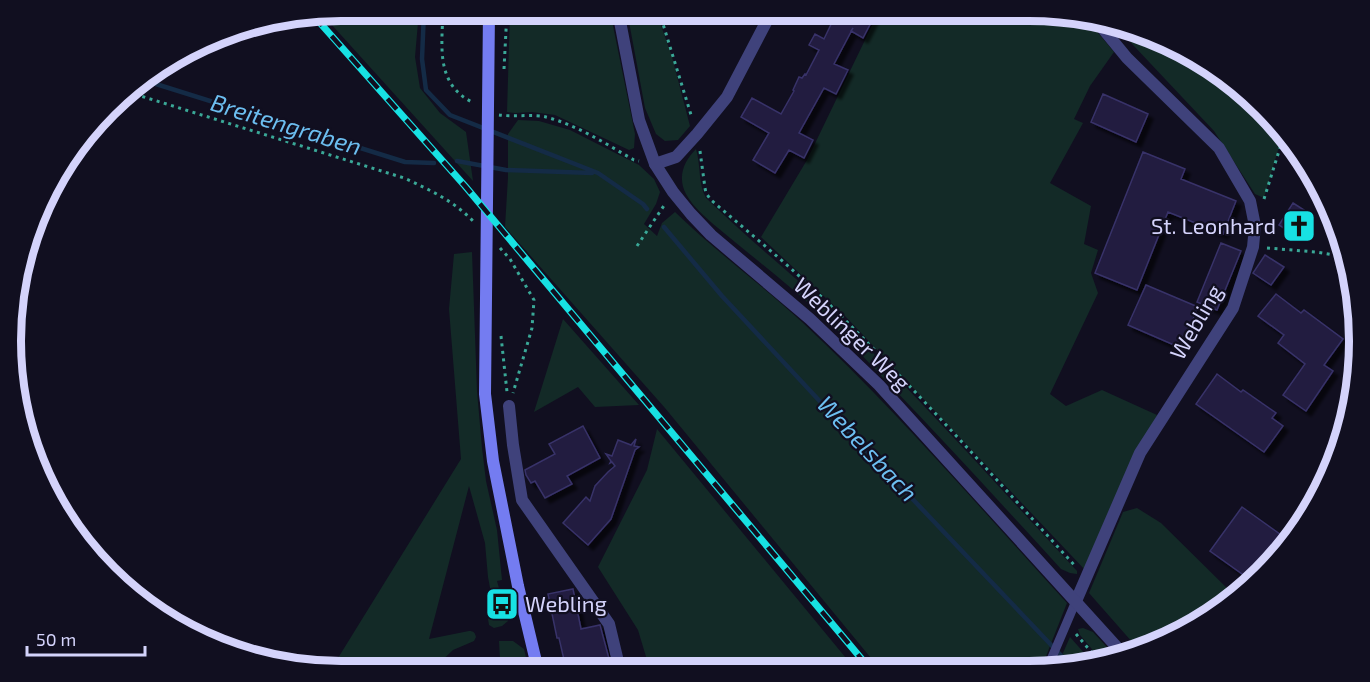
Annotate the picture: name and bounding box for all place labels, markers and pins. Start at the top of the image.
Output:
church icon: St. Leonhard [1281,208,1317,244]
place label: St. Leonhard [1151,212,1276,238]
bus stop icon: Webling [484,586,520,622]
place label: Webling [525,590,607,616]

